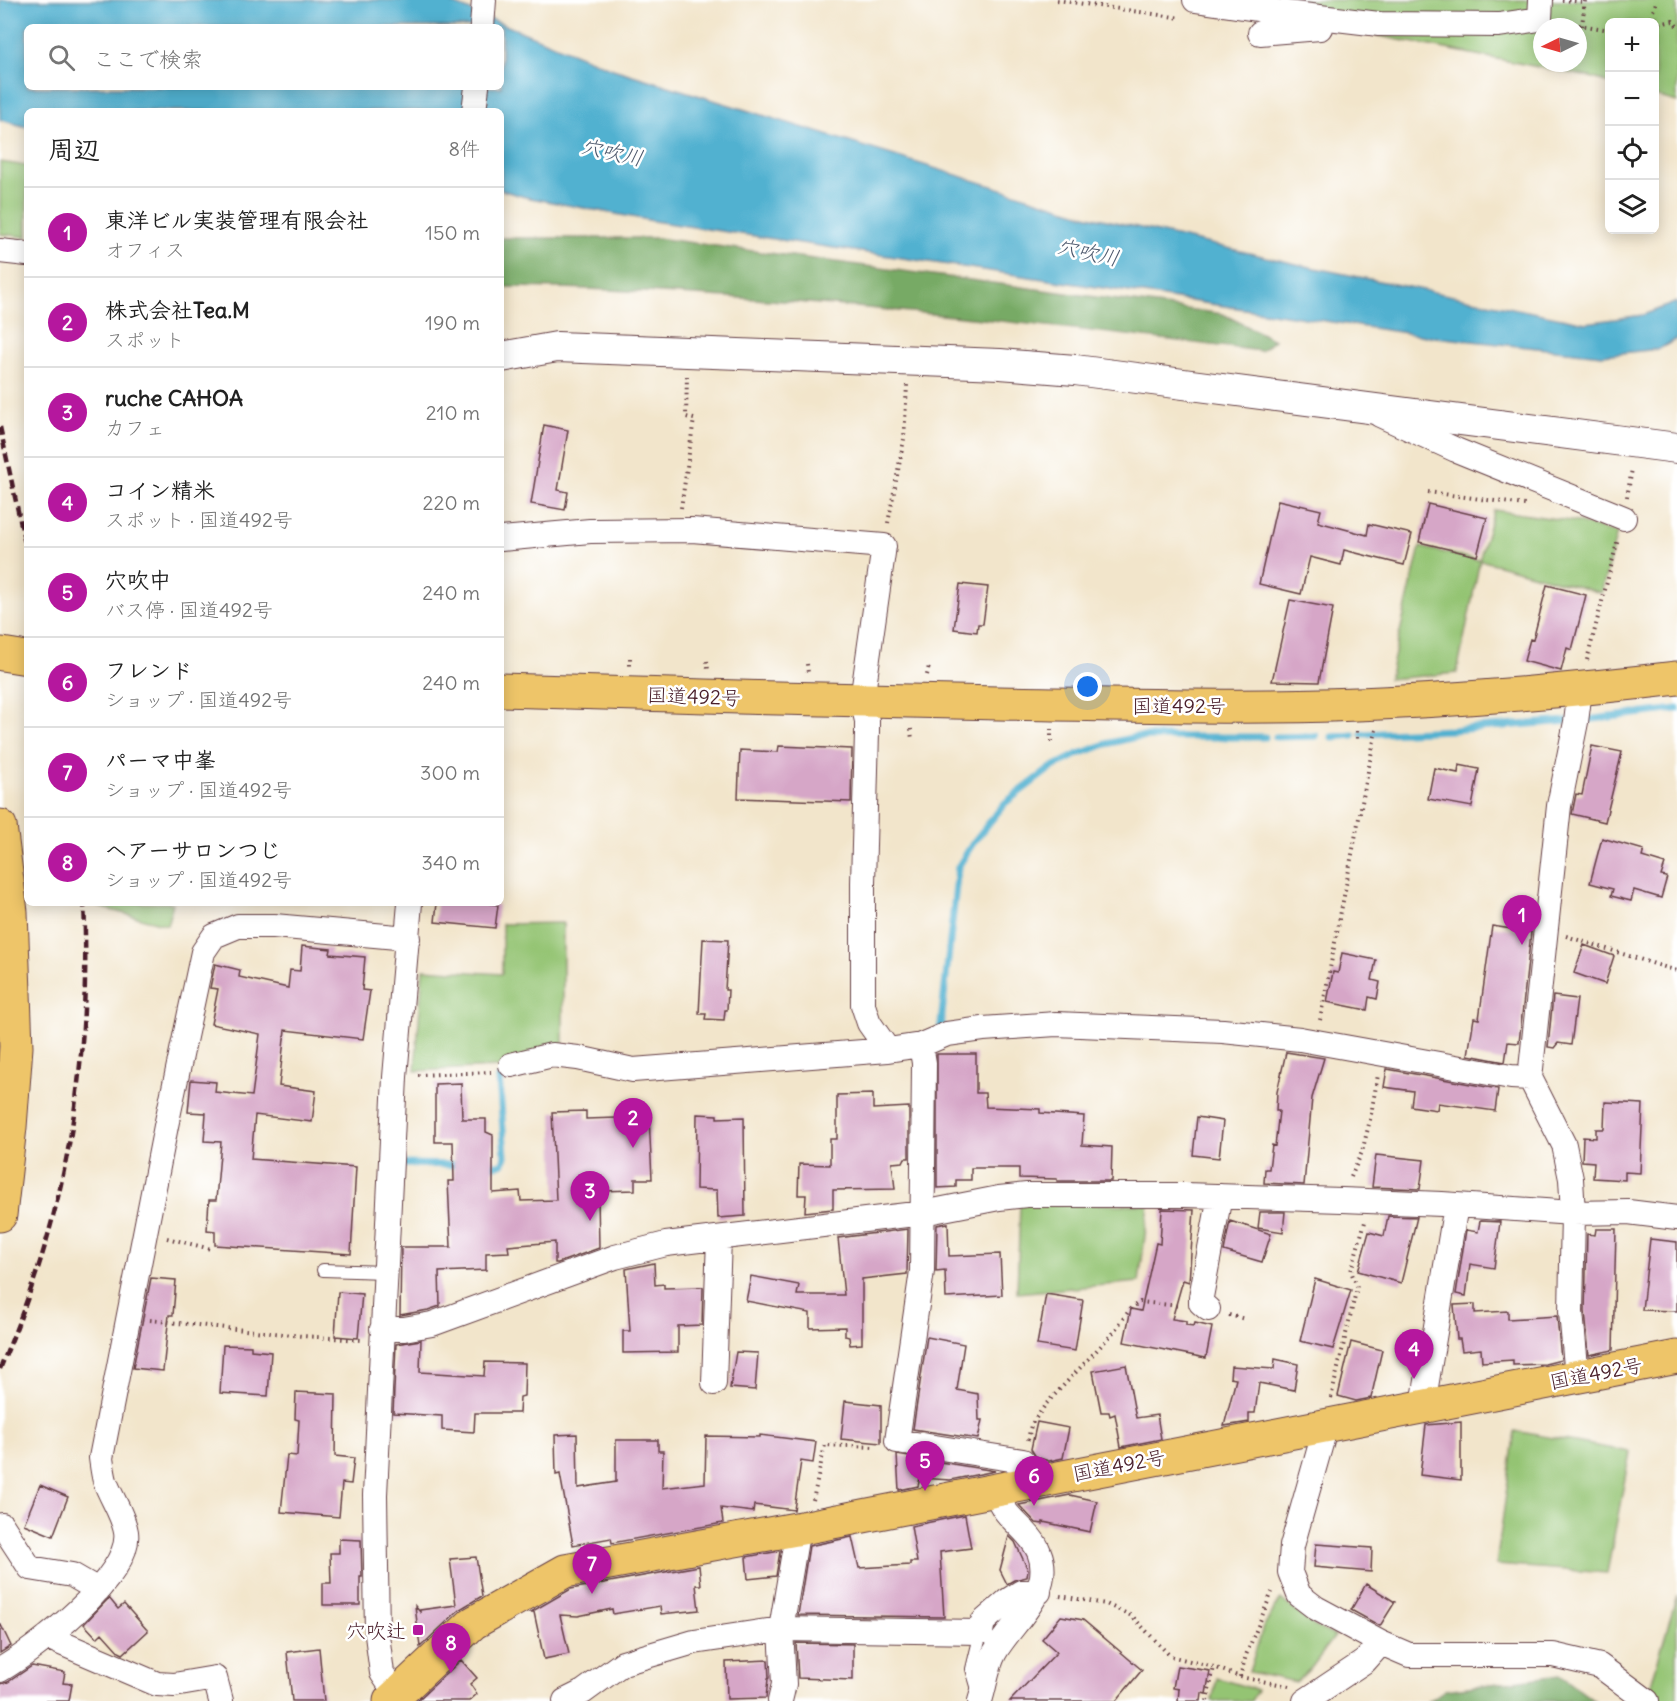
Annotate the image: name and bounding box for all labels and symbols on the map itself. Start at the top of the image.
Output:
north arrow [1533,18,1587,72]
water label: 穴吹川 [578,132,646,172]
water label: 穴吹川 [1054,232,1122,272]
your location [1073,672,1102,701]
street label: 国道492号 [647,682,741,710]
street label: 国道492号 [1132,693,1226,718]
pin: 1 [1502,896,1541,945]
pin: 2 [614,1098,652,1148]
pin: 3 [570,1172,610,1221]
pin: 4 [1394,1330,1434,1379]
street label: 国道492号 [1547,1352,1645,1394]
pin: 5 [906,1442,944,1491]
street label: 国道492号 [1070,1444,1168,1486]
pin: 6 [1014,1456,1054,1506]
pin: 7 [572,1544,612,1594]
place label: 穴吹辻 [346,1618,406,1643]
marker: 穴吹辻 [411,1623,425,1637]
pin: 8 [432,1624,470,1673]

